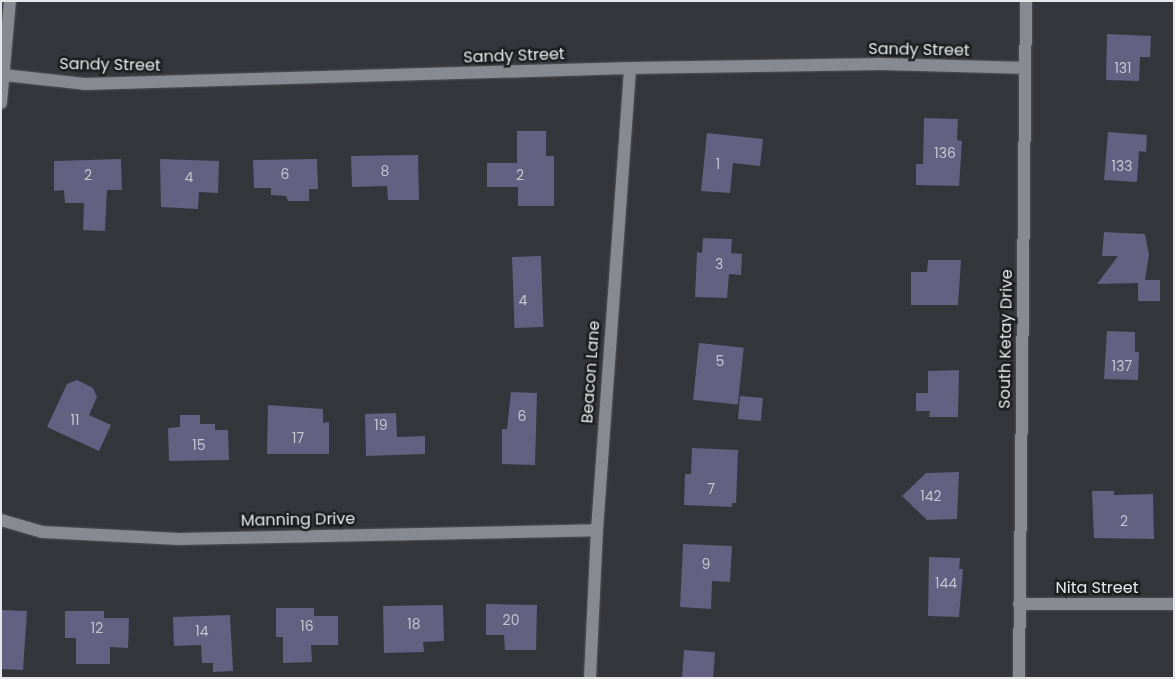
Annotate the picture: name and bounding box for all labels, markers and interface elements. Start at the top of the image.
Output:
street label: Sandy Street [868,40,970,60]
street label: Sandy Street [463,45,565,67]
street label: Sandy Street [59,55,161,75]
house number: 131 [1114,60,1132,76]
house number: 136 [934,145,956,161]
house number: 1 [716,156,720,172]
house number: 133 [1112,158,1132,174]
house number: 8 [381,163,389,179]
house number: 6 [281,166,289,182]
house number: 2 [84,167,92,183]
house number: 2 [516,167,524,183]
house number: 4 [185,169,193,185]
house number: 3 [715,256,723,272]
street label: South Ketay Drive [995,269,1017,409]
house number: 4 [519,292,527,308]
street label: Beacon Lane [578,320,604,424]
house number: 5 [716,353,724,369]
house number: 137 [1112,358,1132,374]
house number: 6 [518,408,526,424]
house number: 11 [71,412,79,428]
house number: 19 [374,417,388,433]
house number: 17 [292,430,304,446]
house number: 15 [192,437,206,453]
house number: 7 [707,481,715,497]
house number: 142 [920,488,942,504]
street label: Manning Drive [241,509,355,531]
house number: 2 [1120,513,1128,529]
house number: 9 [702,556,710,572]
house number: 144 [935,575,957,591]
street label: Nita Street [1056,578,1138,598]
house number: 20 [503,612,519,628]
house number: 18 [407,616,421,632]
house number: 16 [300,618,314,634]
house number: 12 [91,620,103,636]
house number: 14 [195,623,209,639]

